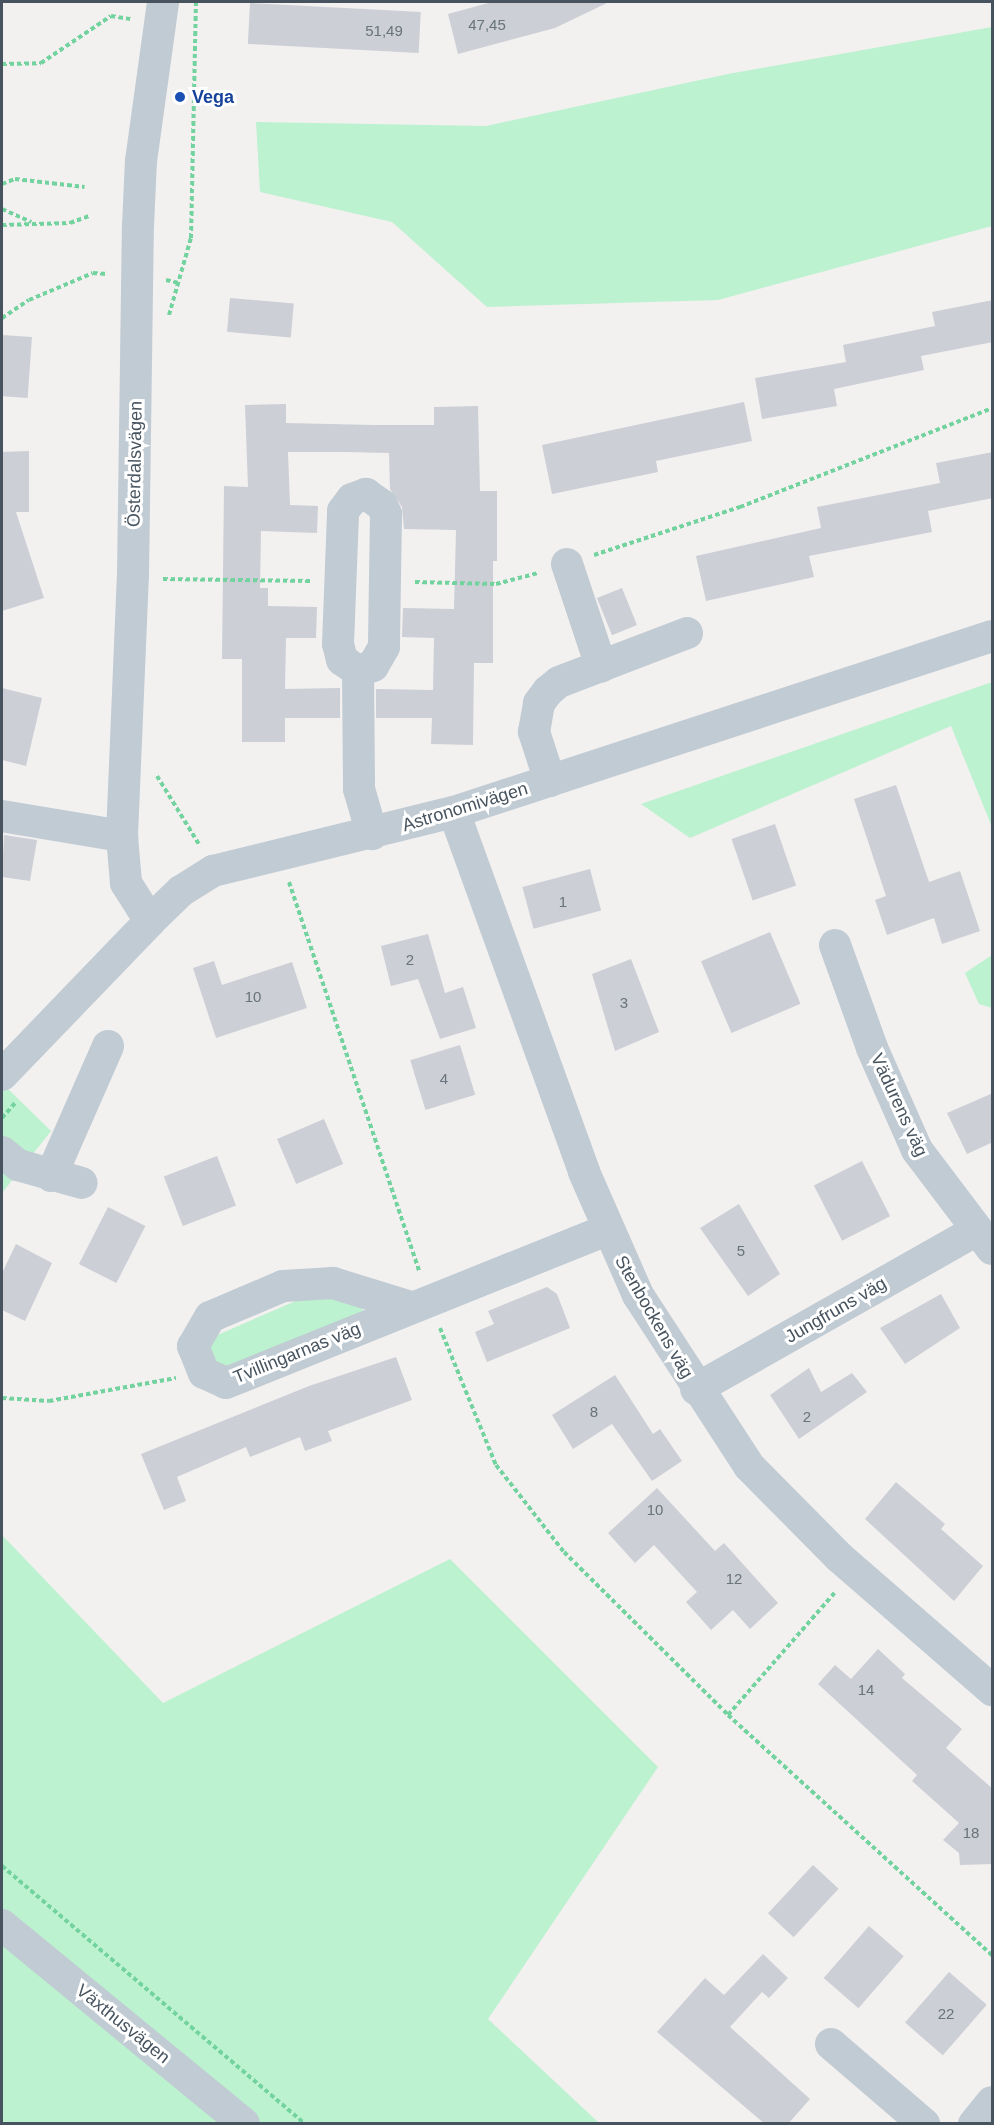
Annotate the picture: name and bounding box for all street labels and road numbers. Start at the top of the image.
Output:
street label: Österdalsvägen [123,401,147,527]
street label: Astronomivägen [400,778,530,836]
street label: Vädurens väg [866,1050,932,1160]
street label: Stenbockens väg [610,1252,698,1382]
street label: Jungfruns väg [782,1272,890,1348]
street label: Tvillingarnas väg [230,1318,364,1388]
street label: Växthusvägen [72,1980,174,2068]

